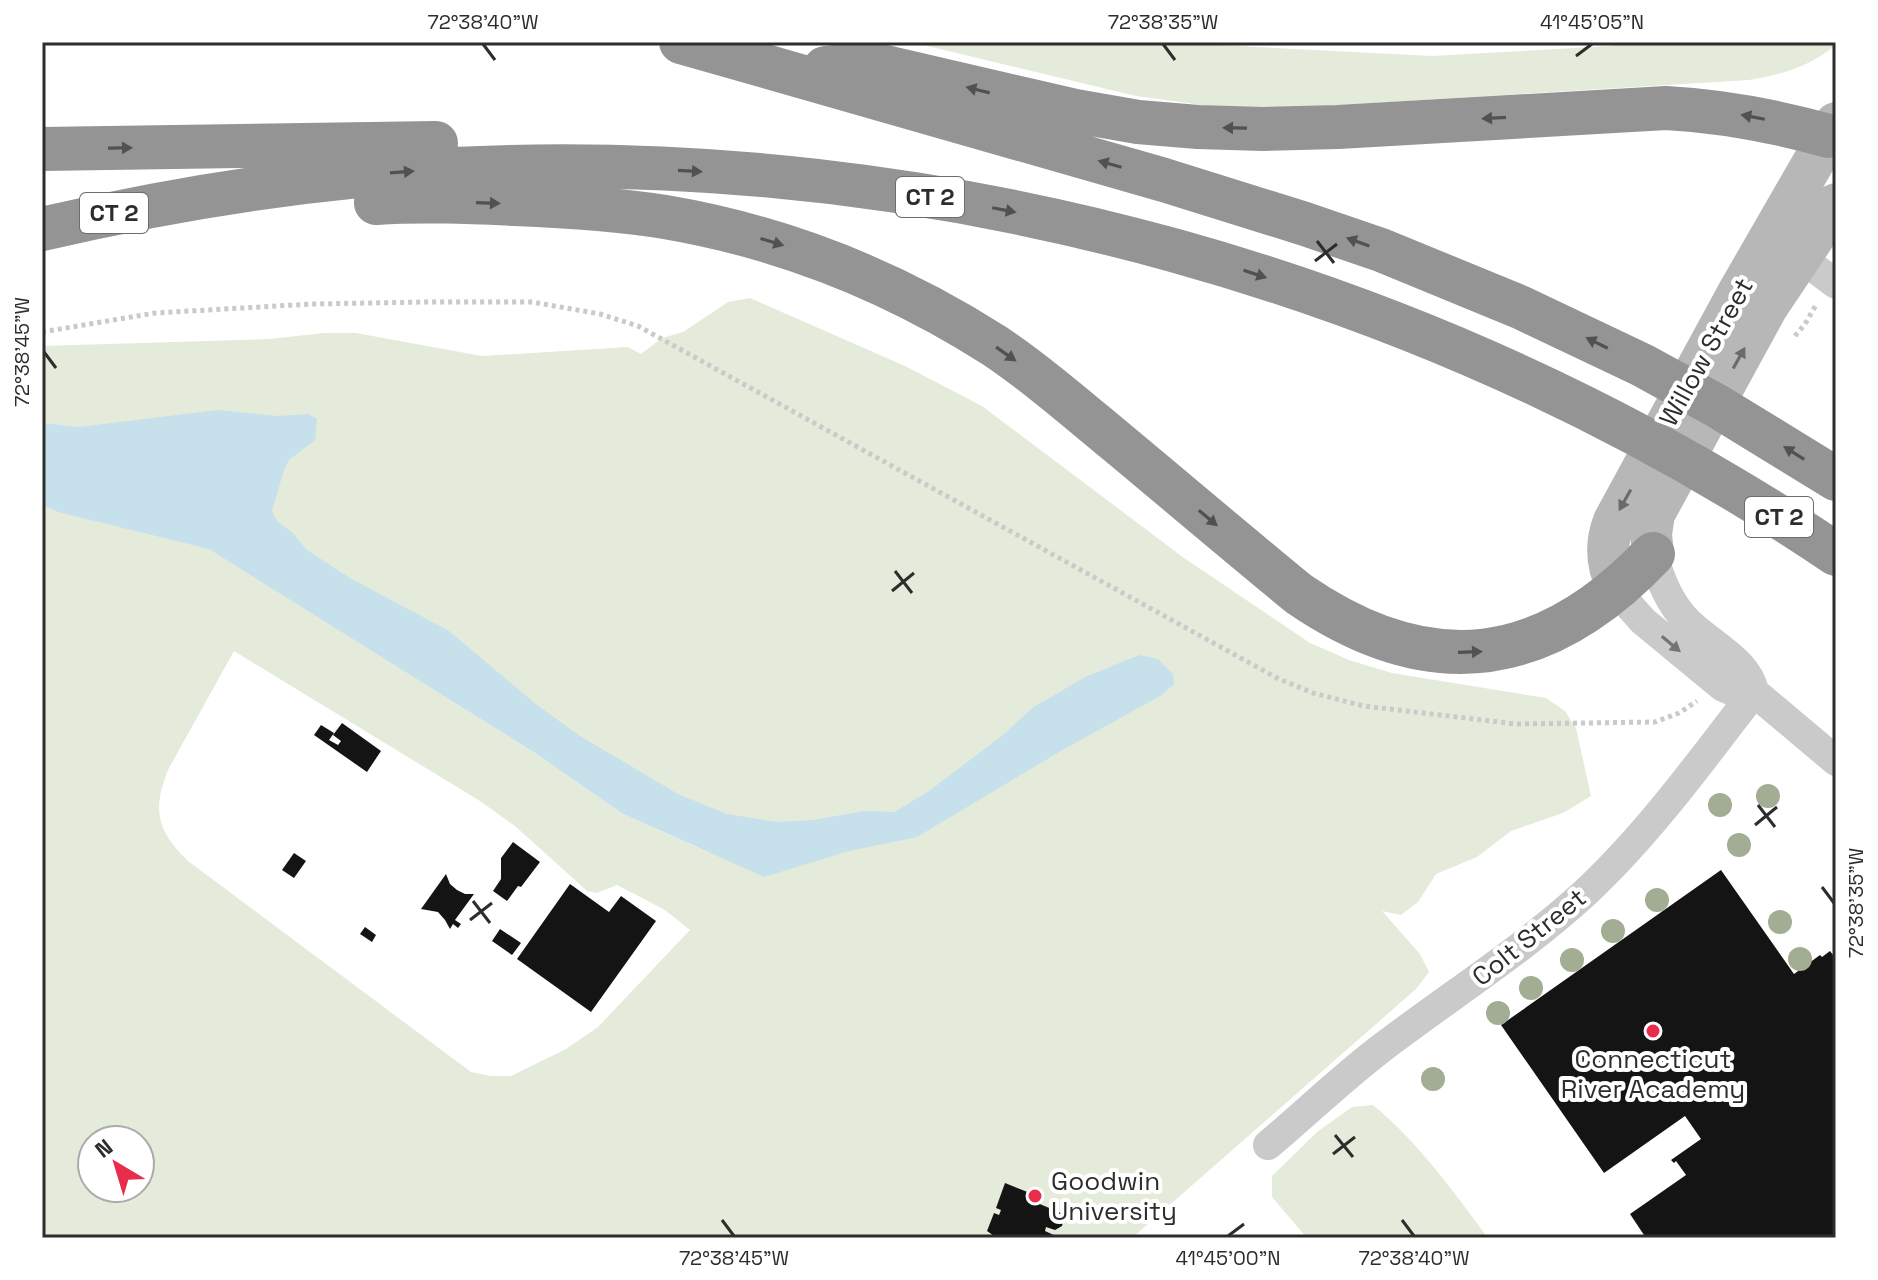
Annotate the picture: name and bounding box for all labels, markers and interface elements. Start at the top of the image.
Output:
text: 72°38'40"W [428,9,538,35]
text: 72°38'35"W [1108,9,1218,35]
text: 41°45'05"N [1540,9,1644,35]
one-way arrow [965,83,990,95]
one-way arrow [1741,111,1766,123]
one-way arrow [1481,112,1506,125]
one-way arrow [1222,122,1247,134]
one-way arrow [108,142,133,154]
one-way arrow [1098,157,1122,170]
one-way arrow [390,165,415,178]
one-way arrow [678,165,703,178]
road number: CT 2 [896,177,964,217]
road number: CT 2 [80,193,148,233]
one-way arrow [476,196,501,209]
one-way arrow [991,205,1016,217]
one-way arrow [1346,235,1370,248]
one-way arrow [761,236,785,249]
one-way arrow [1244,269,1268,281]
street label: Willow Street [1651,272,1761,432]
text: 72°38'45"W [9,297,35,407]
one-way arrow [1586,336,1609,350]
one-way arrow [995,346,1016,361]
one-way arrow [1732,347,1746,369]
one-way arrow [1783,446,1805,460]
one-way arrow [1618,489,1632,512]
road number: CT 2 [1745,497,1813,537]
one-way arrow [1197,509,1217,526]
one-way arrow [1661,635,1681,652]
one-way arrow [1458,646,1484,659]
text: 72°38'35"W [1843,848,1869,958]
street label: Colt Street [1465,881,1593,993]
marker: Connecticut River Academy [1644,1022,1662,1040]
place label: Connecticut River Academy [1561,1042,1745,1106]
north arrow [76,1124,156,1204]
text: N [89,1133,118,1164]
place label: Goodwin University [1051,1164,1177,1228]
marker: Goodwin University [1026,1187,1044,1205]
text: 72°38'45"W [679,1245,789,1271]
text: 41°45'00"N [1176,1245,1280,1271]
text: 72°38'40"W [1359,1245,1469,1271]

